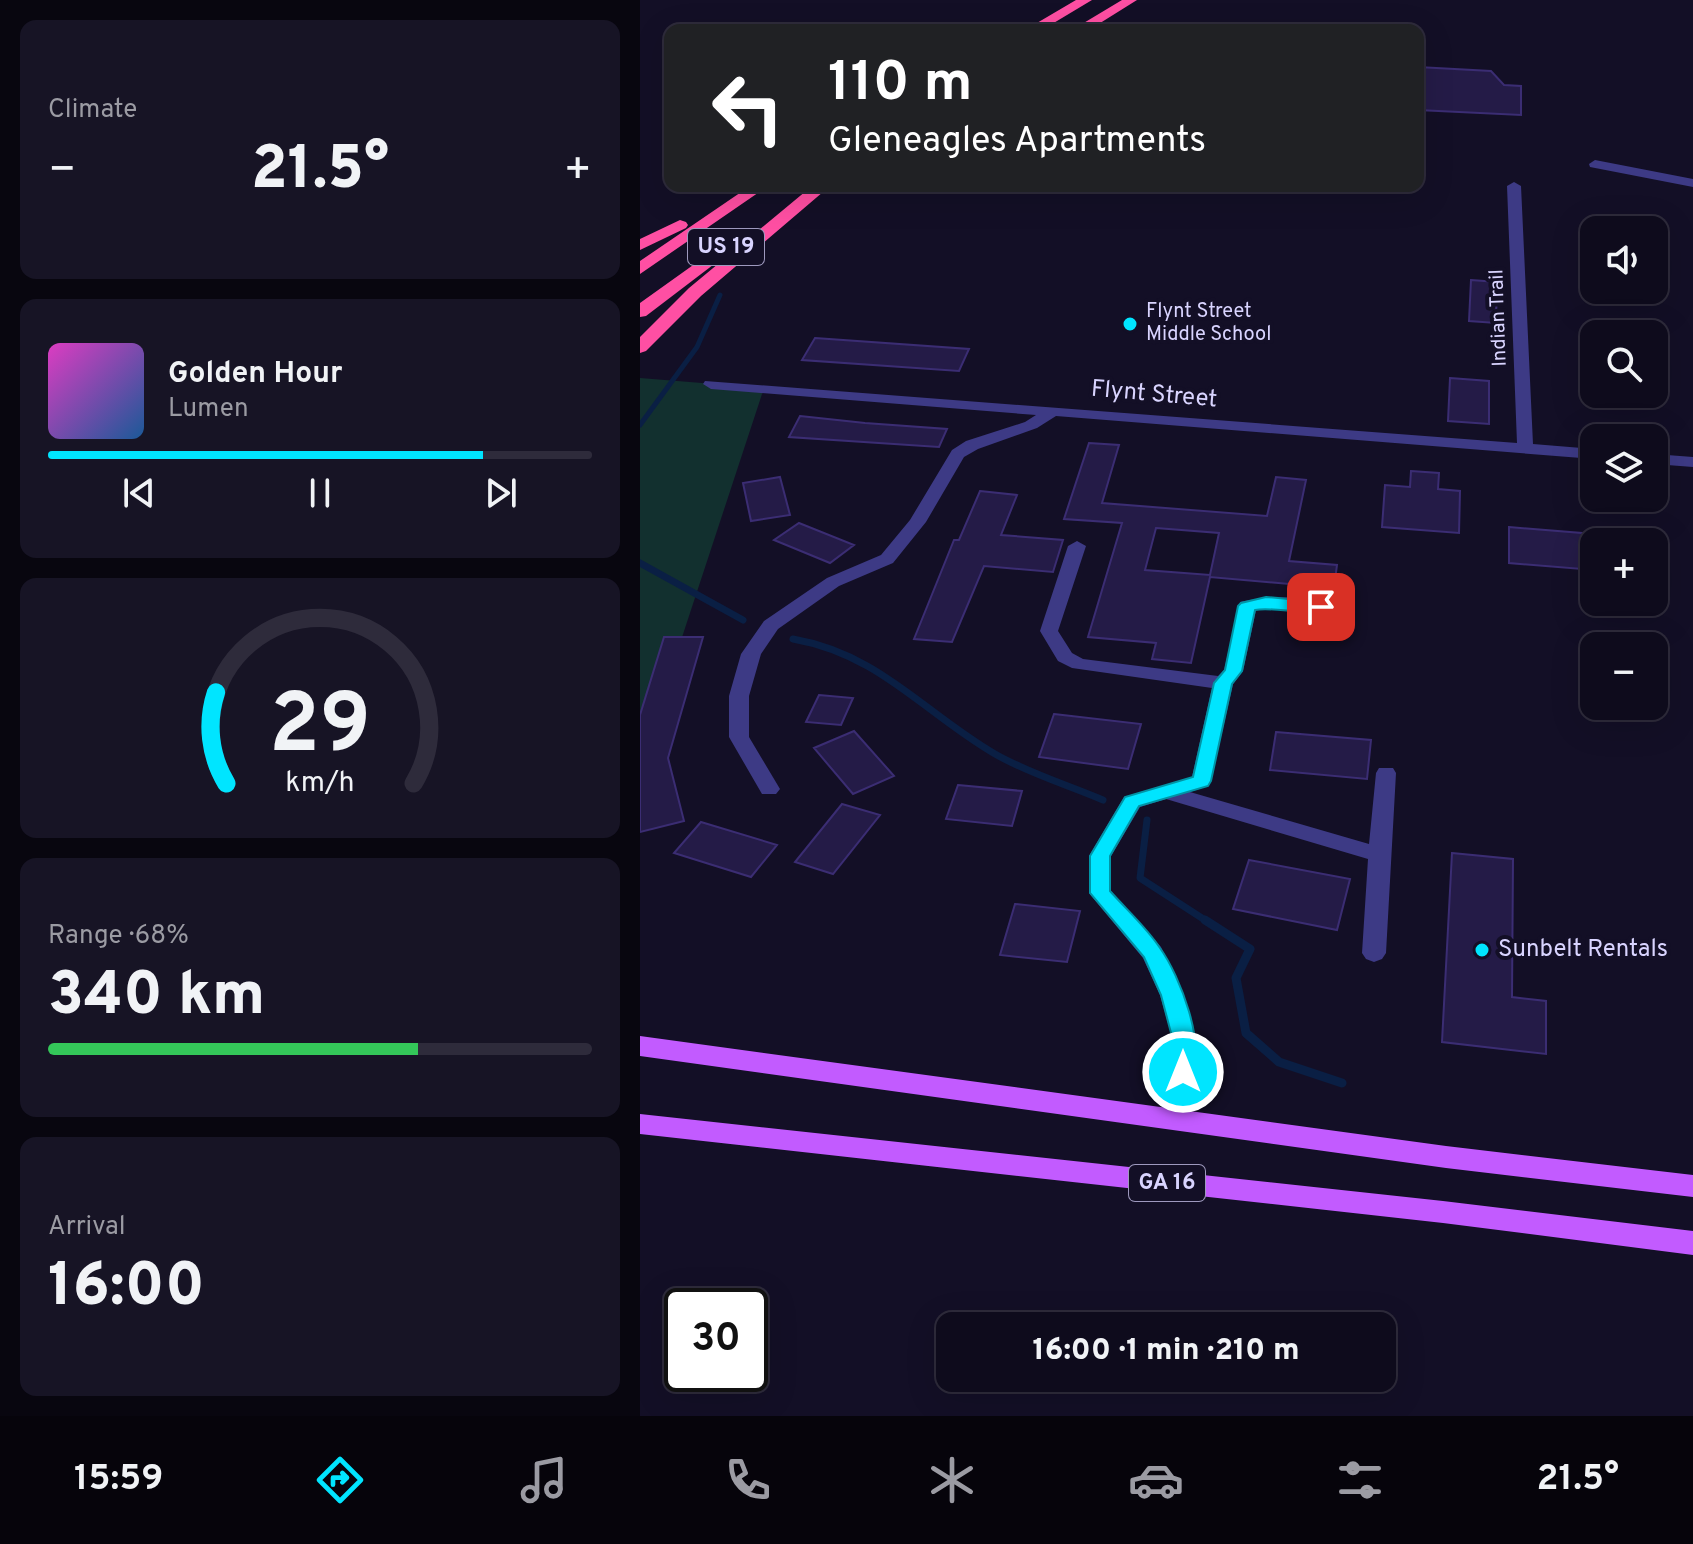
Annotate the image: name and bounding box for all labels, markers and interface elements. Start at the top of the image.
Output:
text: 110 m [828,50,973,120]
icon: left [696,56,800,160]
text: Climate [48,94,137,127]
text: Gleneagles Apartments [828,119,1206,165]
text: 21.5° [251,134,389,210]
text: − [48,144,76,200]
text: + [564,144,592,200]
map controls [1580,216,1668,720]
button: sound [1580,216,1668,304]
road number: US 19 [688,229,764,265]
street label: Indian Trail [1484,269,1514,367]
place label: Flynt Street Middle School [1146,299,1271,348]
marker: Flynt Street Middle School [1121,315,1139,333]
button: search [1580,320,1668,408]
text: Golden Hour [168,356,342,393]
street label: Flynt Street [1090,375,1218,415]
text: Lumen [168,393,249,426]
button: layers [1580,424,1668,512]
icon: previous [117,471,161,515]
icon: pause [298,471,342,515]
icon: next [479,471,523,515]
button: + [1580,528,1668,616]
pin [1287,573,1355,641]
icon: arrive [1299,585,1343,629]
button: − [1580,632,1668,720]
text: 29 [269,677,371,782]
text: km/h [285,766,355,802]
text: Range · 68% [48,920,189,953]
place label: Sunbelt Rentals [1498,935,1668,965]
marker: Sunbelt Rentals [1473,941,1491,959]
text: 340 km [48,960,265,1036]
position arrow [1141,1030,1225,1114]
road number: GA 16 [1129,1165,1205,1201]
text: Arrival [48,1211,126,1244]
text: 16:00 [48,1251,205,1327]
speed limit sign: 30 [664,1288,768,1392]
text: 16:00 · 1 min · 210 m [1033,1333,1299,1370]
icon: directions [312,1452,368,1508]
icon: music [516,1452,572,1508]
icon: phone [720,1452,776,1508]
icon: climate [924,1452,980,1508]
icon: car [1128,1452,1184,1508]
icon: filters [1332,1452,1388,1508]
text: 15:59 [74,1457,163,1503]
text: 21.5° [1537,1457,1619,1503]

